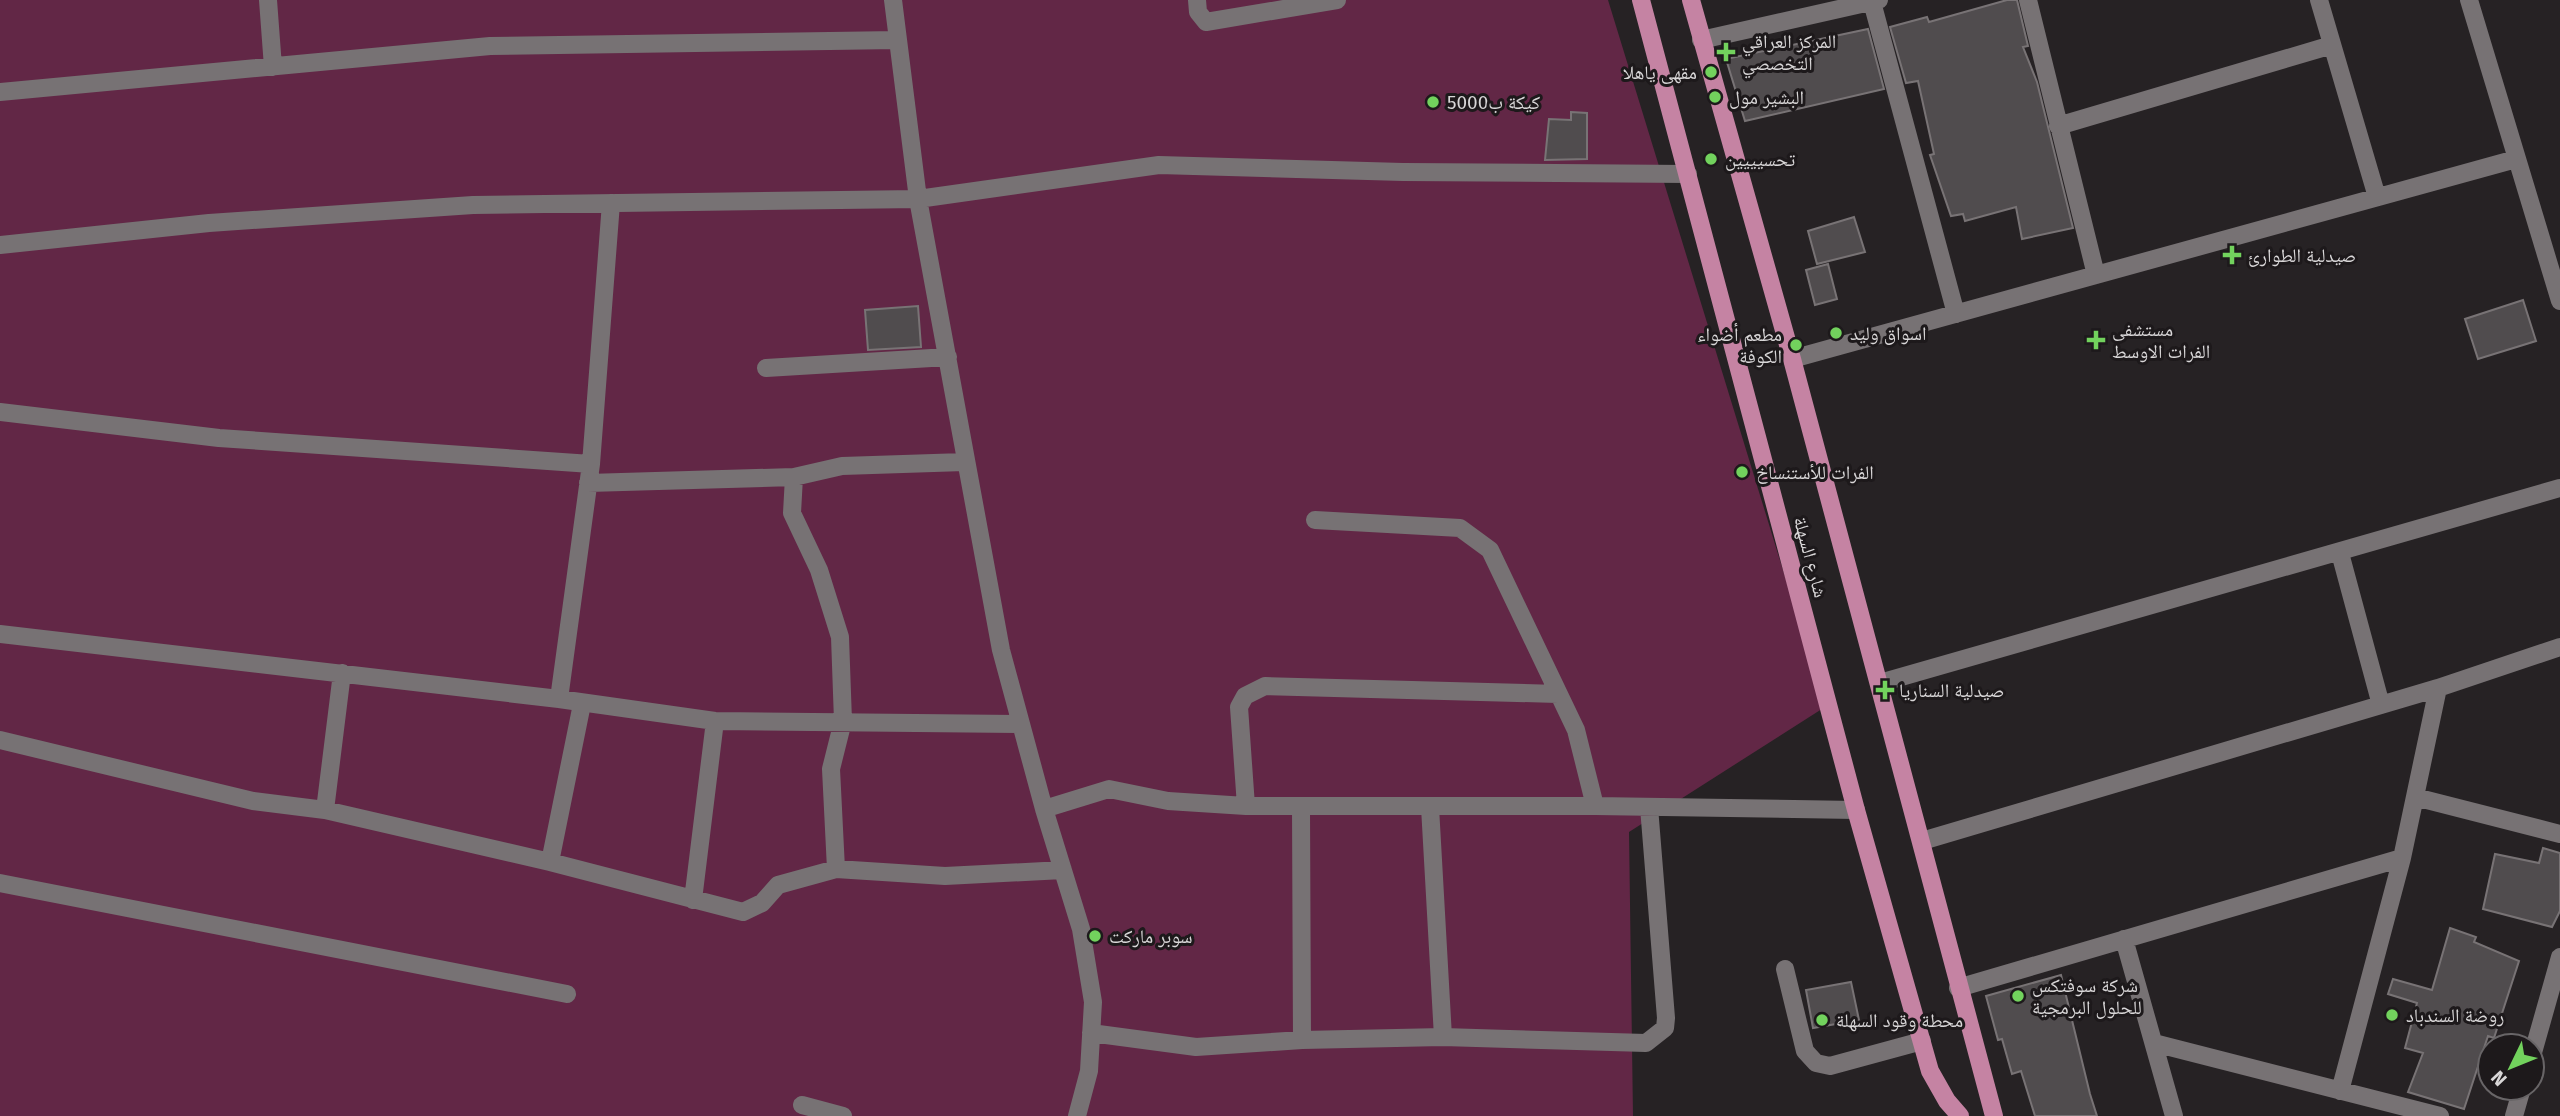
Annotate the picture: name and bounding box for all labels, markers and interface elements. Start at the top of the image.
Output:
place label: المركز العراقي التخصصي [1742,30,1836,79]
marker: المركز العراقي التخصصي [1716,42,1736,62]
place label: مقهى ياهلا [1623,61,1697,84]
marker: مقهى ياهلا [1703,64,1719,80]
place label: البشير مول [1729,86,1804,109]
marker: البشير مول [1707,89,1723,105]
place label: كيكة ب5000 [1447,91,1540,114]
marker: كيكة ب5000 [1425,94,1441,110]
place label: تحسيييين [1725,148,1796,171]
marker: تحسيييين [1703,151,1719,167]
place label: صيدلية الطوارئ [2248,244,2356,267]
marker: صيدلية الطوارئ [2222,245,2242,265]
place label: مستشفى الفرات الاوسط [2112,318,2210,363]
place label: اسواق وليد [1850,322,1927,345]
place label: مطعم أضواء الكوفة [1697,323,1782,368]
marker: اسواق وليد [1828,325,1844,341]
marker: مستشفى الفرات الاوسط [2086,330,2106,350]
marker: مطعم أضواء الكوفة [1788,337,1804,353]
place label: الفرات للأستنساخ [1756,461,1874,484]
marker: الفرات للأستنساخ [1734,464,1750,480]
street label: شارع السهلة [1789,514,1832,600]
place label: صيدلية السناريا [1899,679,2004,702]
marker: صيدلية السناريا [1877,682,1893,698]
place label: سوبر ماركت [1109,925,1193,948]
marker: سوبر ماركت [1087,928,1103,944]
place label: شركة سوفتكس للحلول البرمجية [2032,974,2142,1019]
marker: شركة سوفتكس للحلول البرمجية [2010,988,2026,1004]
place label: روضة السندباد [2406,1004,2504,1027]
marker: روضة السندباد [2384,1007,2400,1023]
place label: محطة وقود السهلة [1836,1009,1963,1032]
marker: محطة وقود السهلة [1814,1012,1830,1028]
north arrow [2476,1032,2546,1102]
text: N [2486,1066,2512,1091]

